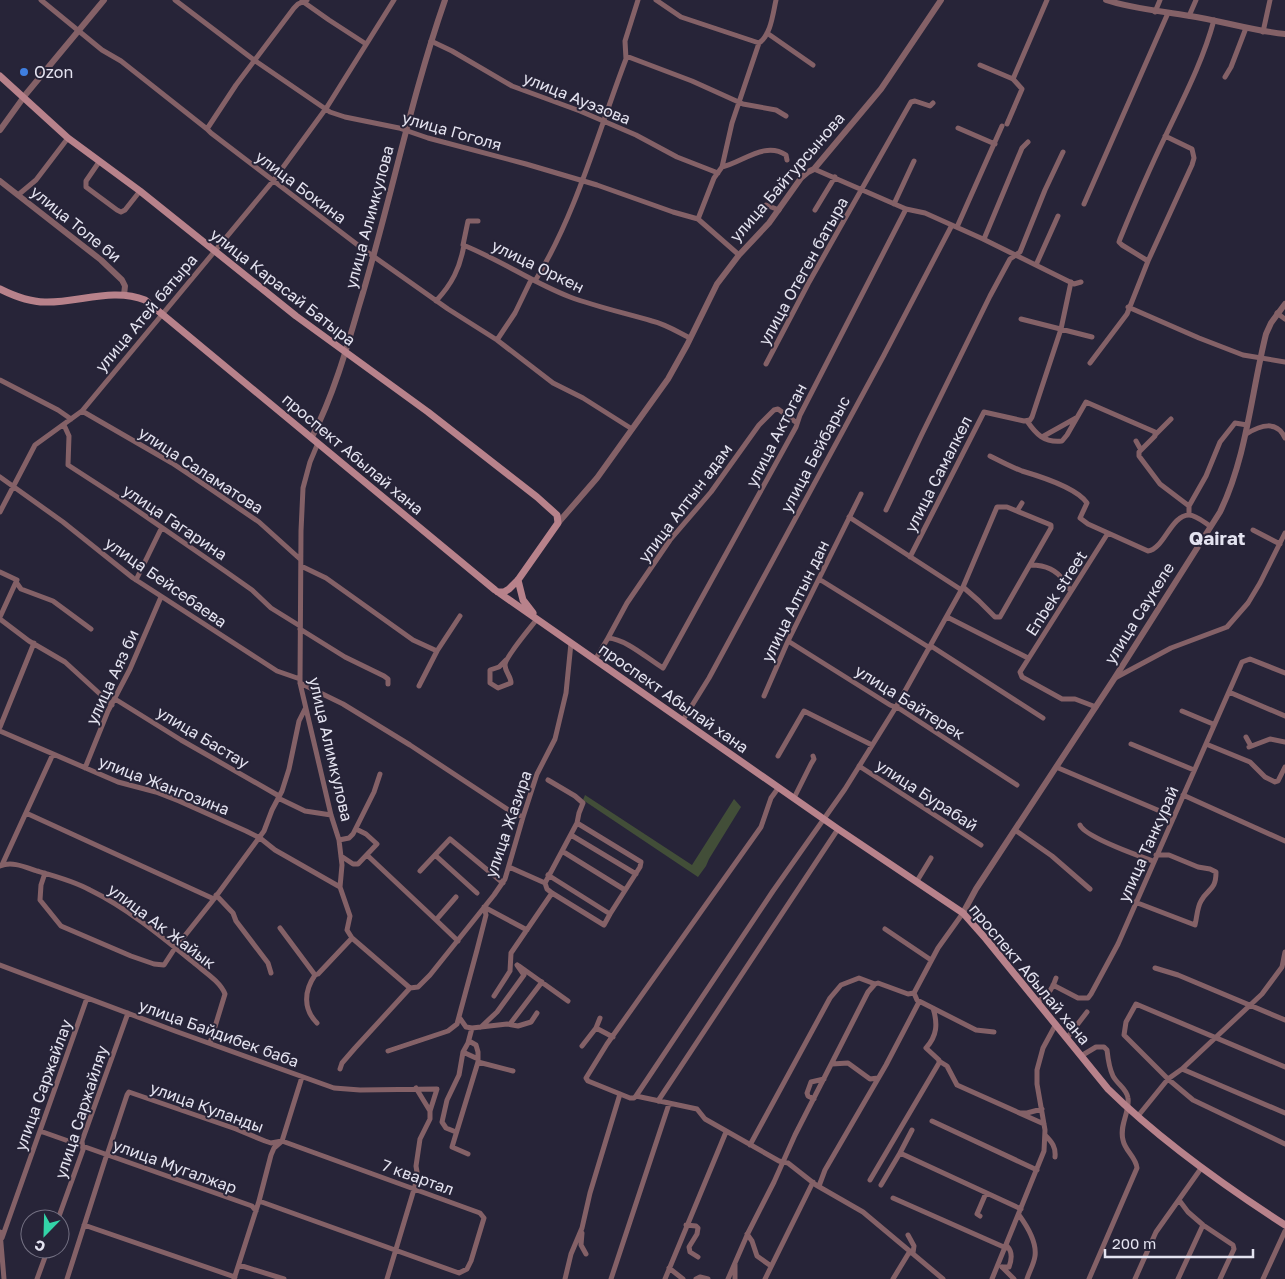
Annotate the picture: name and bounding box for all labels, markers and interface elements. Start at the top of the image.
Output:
place label: Ozon [34,62,73,82]
marker: Ozon [18,66,30,78]
street label: улица Ауэзова [520,67,634,129]
street label: улица Гоголя [400,107,504,155]
street label: улица Байтурсынова [725,108,849,246]
street label: улица Алимкулова [340,143,398,291]
street label: улица Бокина [251,146,351,228]
street label: улица Толе би [27,181,125,267]
street label: улица Отеген батыра [754,193,852,349]
street label: улица Карасай Батыра [206,224,360,350]
street label: улица Оркен [488,235,588,297]
street label: улица Атей батыра [91,250,201,376]
street label: улица Актоган [741,380,811,490]
street label: проспект Абылай хана [278,389,428,519]
street label: улица Бейбарыс [776,392,854,516]
street label: улица Самалкел [900,412,976,536]
street label: улица Саламатова [135,422,267,518]
street label: улица Алтын адам [634,439,736,567]
street label: улица Гагарина [119,480,231,564]
district label: Qairat [1189,526,1246,549]
street label: улица Бейсебаева [101,532,231,632]
street label: улица Алтын дан [757,537,833,665]
street label: Enbek street [1021,547,1091,639]
street label: улица Саукеле [1100,558,1178,668]
street label: улица Аяз би [81,626,143,728]
street label: проспект Абылай хана [595,639,753,757]
street label: улица Байтерек [851,660,969,744]
street label: улица Алимкулова [305,675,357,823]
street label: улица Бастау [153,702,253,772]
street label: улица Жангозина [96,751,232,819]
street label: улица Бурабай [872,755,982,835]
street label: улица Жазира [480,768,536,880]
street label: улица Танкурай [1113,783,1183,905]
street label: улица Ак Жайык [104,879,220,973]
street label: проспект Абылай хана [965,899,1095,1049]
street label: улица Байдибек баба [136,995,302,1071]
street label: улица Саржайлау [10,1016,76,1154]
street label: улица Саржайляу [50,1043,112,1181]
street label: улица Куланды [147,1077,267,1137]
street label: улица Мугалжар [110,1134,240,1198]
street label: 7 квартал [379,1155,457,1199]
north arrow [20,1209,70,1259]
scale bar [1105,1226,1252,1258]
text: 200 m [1112,1234,1156,1252]
text: С [32,1237,48,1256]

